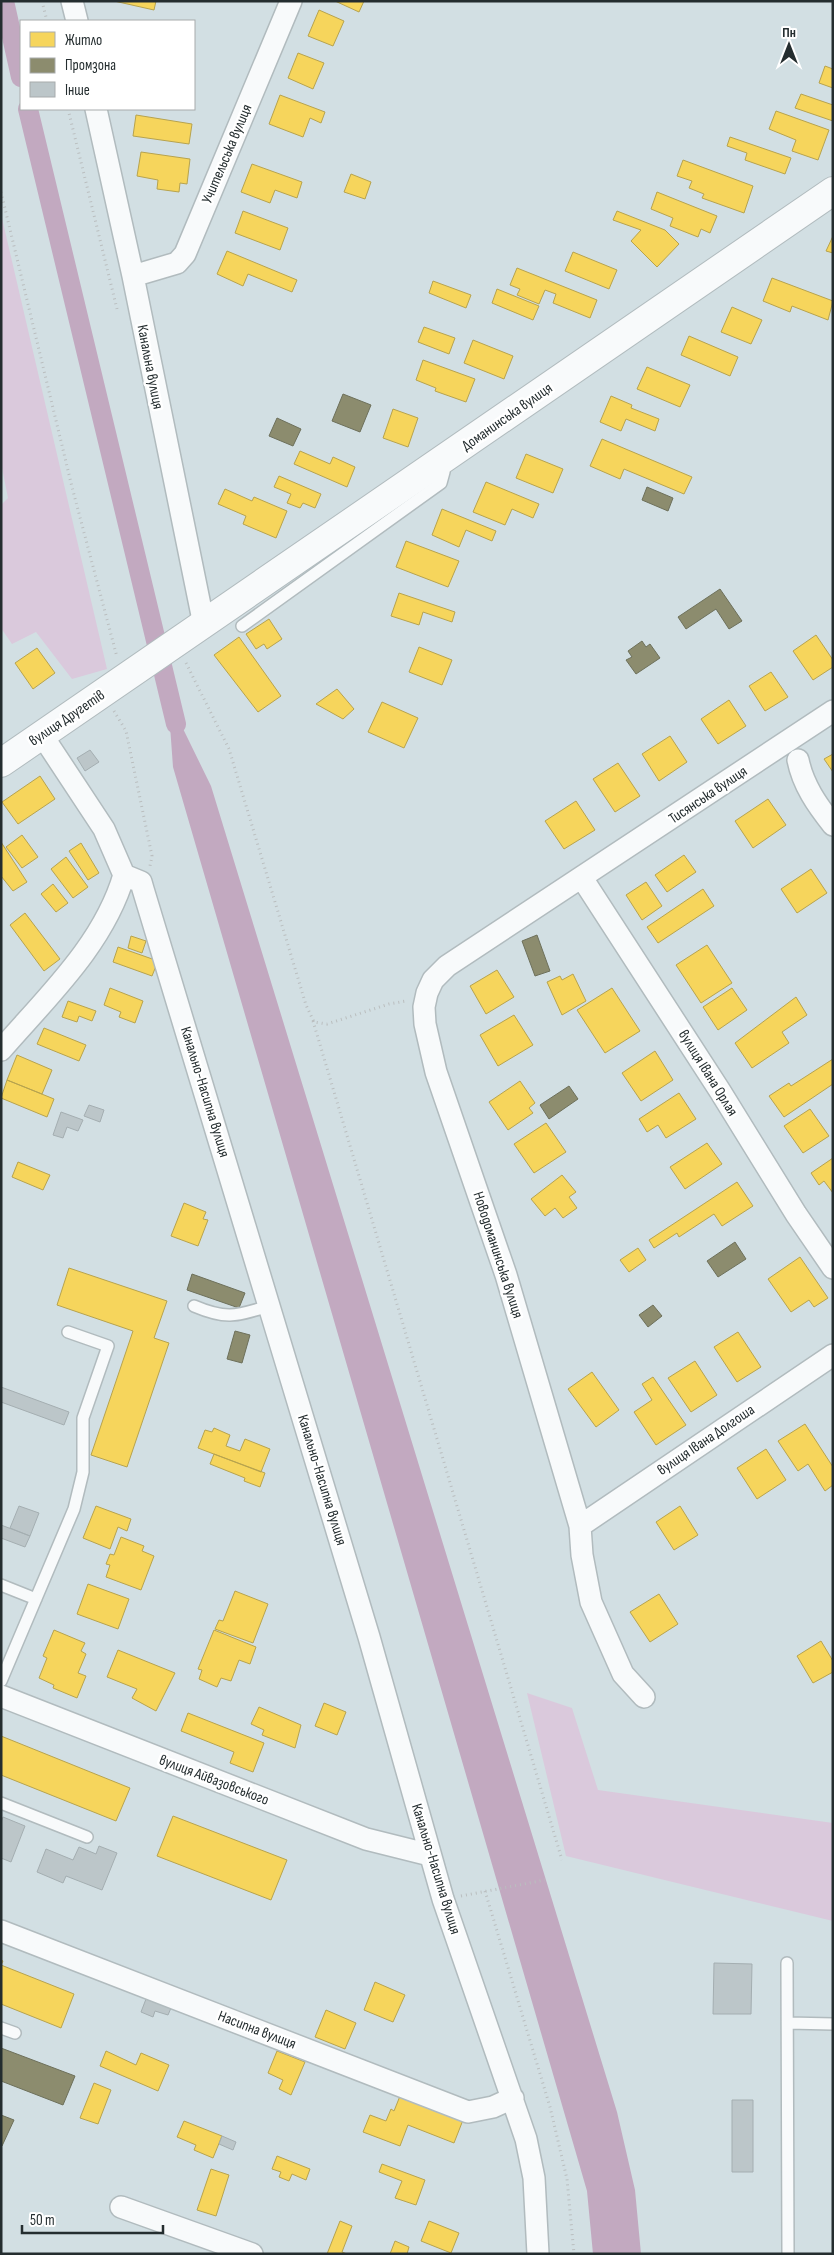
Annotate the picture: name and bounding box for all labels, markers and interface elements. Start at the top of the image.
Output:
legend [20,20,195,110]
north arrow [764,20,814,70]
text: Пн [782,24,796,41]
text: Житло [65,31,102,50]
text: Промзона [65,56,116,75]
text: Інше [65,81,90,100]
street label: Учительська вулиця [198,101,257,207]
street label: Канальна вулиця [133,323,168,411]
street label: Доманинська вулиця [458,379,556,455]
street label: вулиця Другетів [26,686,108,750]
street label: Тисянська вулиця [665,762,751,828]
street label: Канально-Насипна вулиця [176,1024,234,1160]
street label: вулиця Івана Орлая [674,1026,742,1120]
street label: Новодоманинська вулиця [469,1189,527,1321]
street label: вулиця Івана Долгоша [654,1400,758,1480]
street label: Канально-Насипна вулиця [293,1412,351,1548]
street label: вулиця Айвазовського [156,1750,272,1810]
street label: Канально-Насипна вулиця [407,1801,465,1937]
street label: Насипна вулиця [215,2006,299,2054]
scale bar [22,2202,164,2234]
text: 50 m [30,2211,55,2230]

